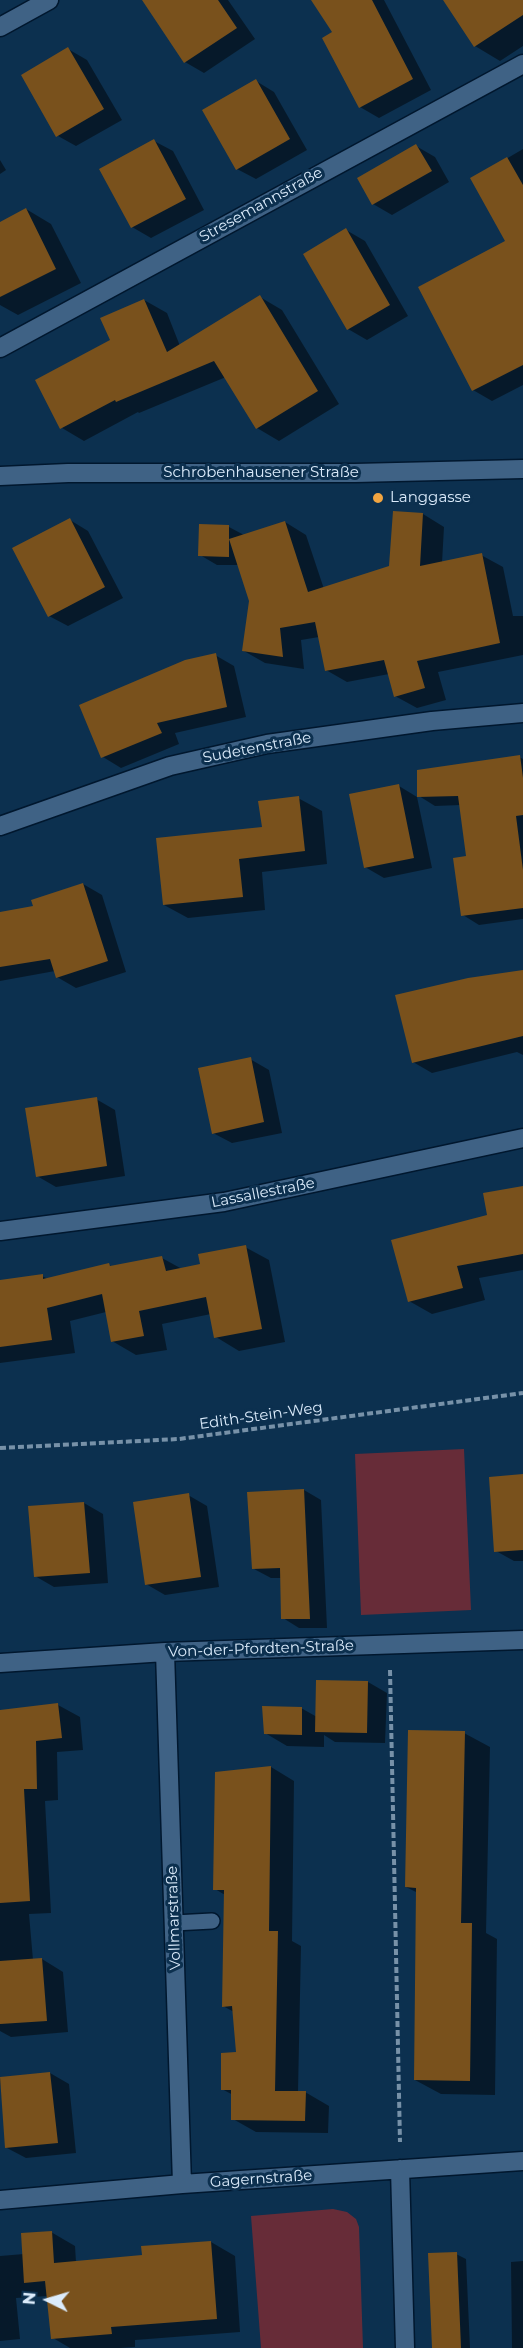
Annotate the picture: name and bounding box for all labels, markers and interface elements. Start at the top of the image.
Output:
street label: Stresemannstraße [196,164,326,246]
street label: Schrobenhausener Straße [163,464,359,482]
place label: Langgasse [390,489,471,507]
marker: Langgasse [371,491,385,505]
street label: Sudetenstraße [201,729,313,767]
street label: Lassallestraße [210,1174,316,1212]
street label: Edith-Stein-Weg [198,1398,324,1434]
street label: Von-der-Pfordten-Straße [168,1637,354,1661]
street label: Vollmarstraße [163,1865,185,1971]
street label: Gagernstraße [209,2166,313,2192]
north arrow [18,2270,78,2330]
text: N [20,2291,40,2306]

